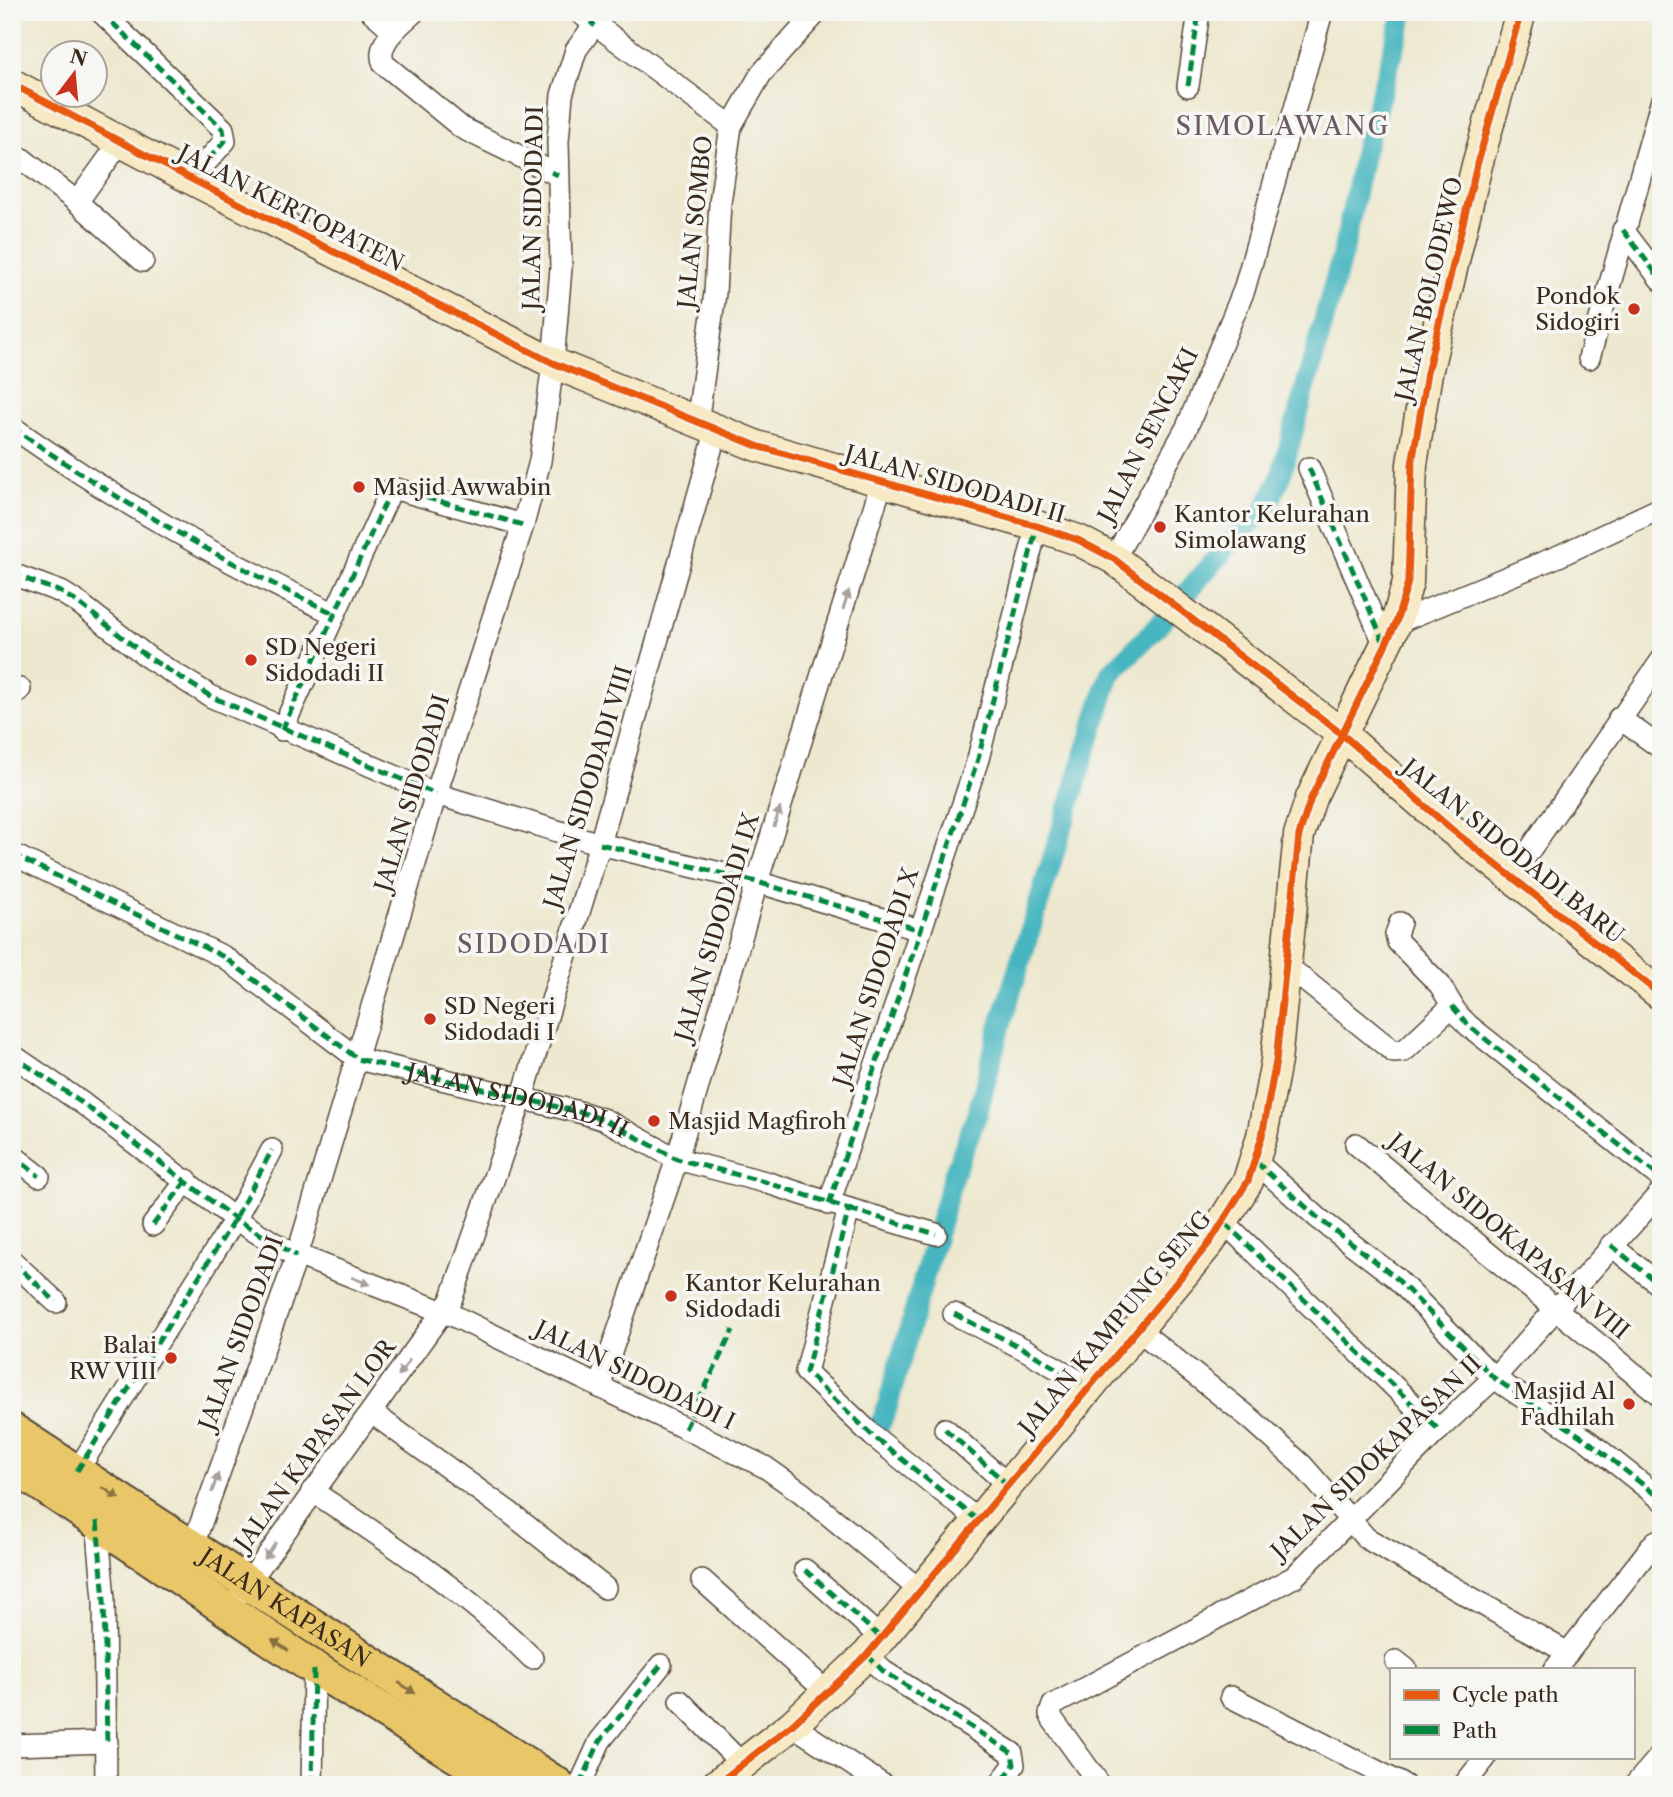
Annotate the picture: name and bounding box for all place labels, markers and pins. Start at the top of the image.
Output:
place label: Pondok Sidogiri [1535,282,1622,336]
marker: Pondok Sidogiri [1626,301,1642,317]
place label: Masjid Awwabin [373,473,551,501]
marker: Masjid Awwabin [351,479,367,495]
place label: Kantor Kelurahan Simolawang [1174,500,1370,554]
marker: Kantor Kelurahan Simolawang [1152,519,1168,535]
place label: SD Negeri Sidodadi II [265,633,384,687]
marker: SD Negeri Sidodadi II [243,652,259,668]
place label: SD Negeri Sidodadi I [444,992,555,1046]
marker: SD Negeri Sidodadi I [422,1011,438,1027]
place label: Masjid Magfiroh [668,1107,847,1135]
marker: Masjid Magfiroh [646,1113,662,1129]
place label: Kantor Kelurahan Sidodadi [685,1269,881,1323]
marker: Kantor Kelurahan Sidodadi [663,1288,679,1304]
place label: Balai RW VIII [69,1331,157,1385]
marker: Balai RW VIII [163,1350,179,1366]
place label: Masjid Al Fadhilah [1513,1377,1615,1431]
marker: Masjid Al Fadhilah [1621,1396,1637,1412]

